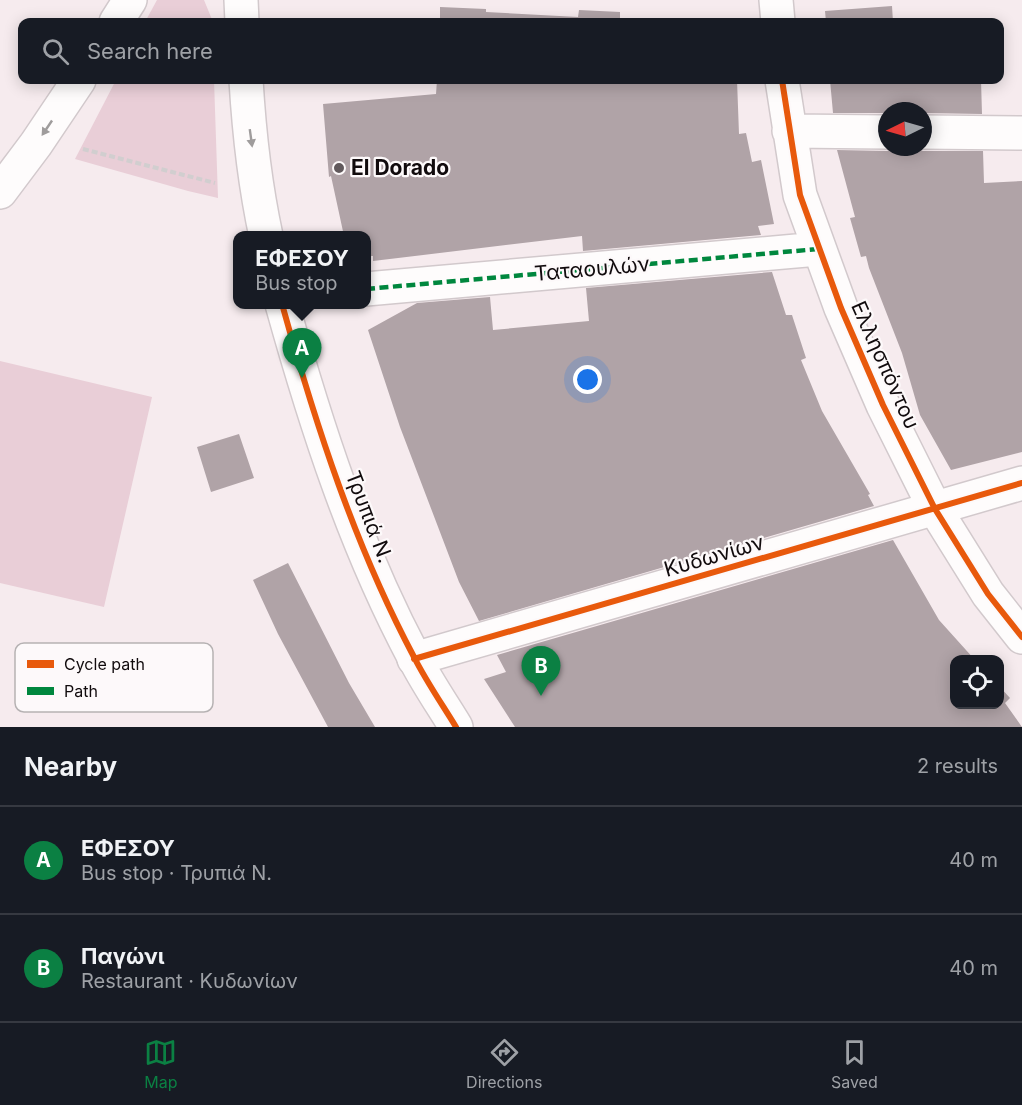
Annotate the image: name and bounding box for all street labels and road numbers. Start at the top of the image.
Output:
street label: Ταταουλών [533,251,651,286]
street label: Ελλησπόντου [846,297,925,433]
street label: Τρυπιά Ν. [341,467,398,566]
street label: Κυδωνίων [661,529,767,582]

